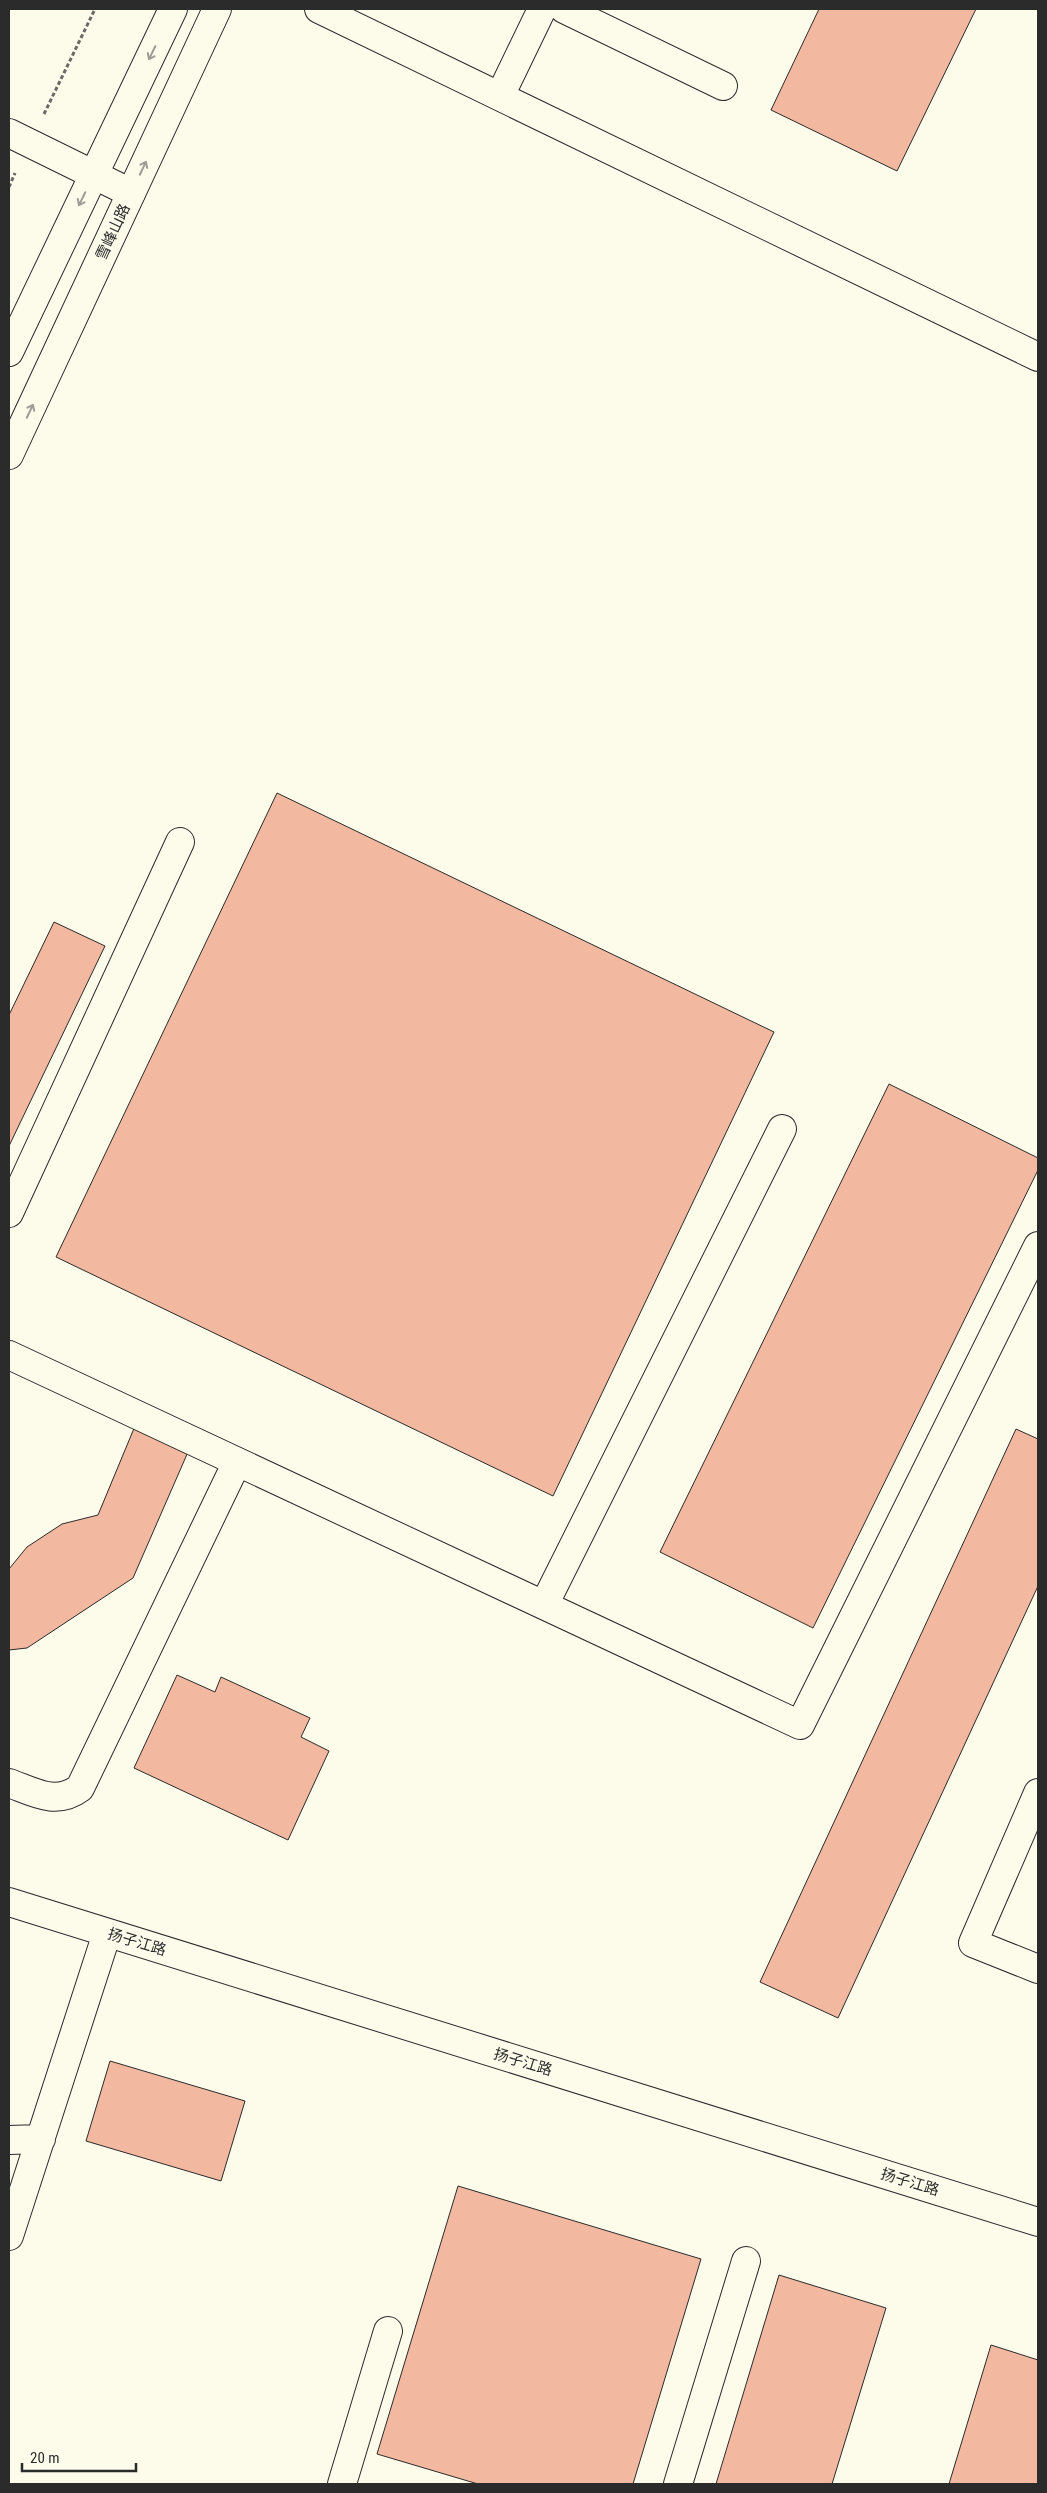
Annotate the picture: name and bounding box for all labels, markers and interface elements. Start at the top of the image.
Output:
one-way arrow [147,45,156,60]
one-way arrow [139,161,148,176]
one-way arrow [76,191,86,206]
street label: 雪峰山路 [92,201,134,263]
one-way arrow [25,404,35,419]
street label: 扬子江路 [106,1925,168,1959]
street label: 扬子江路 [492,2045,554,2079]
street label: 扬子江路 [879,2165,941,2199]
scale bar [22,2440,136,2472]
text: 20 m [30,2449,60,2467]

